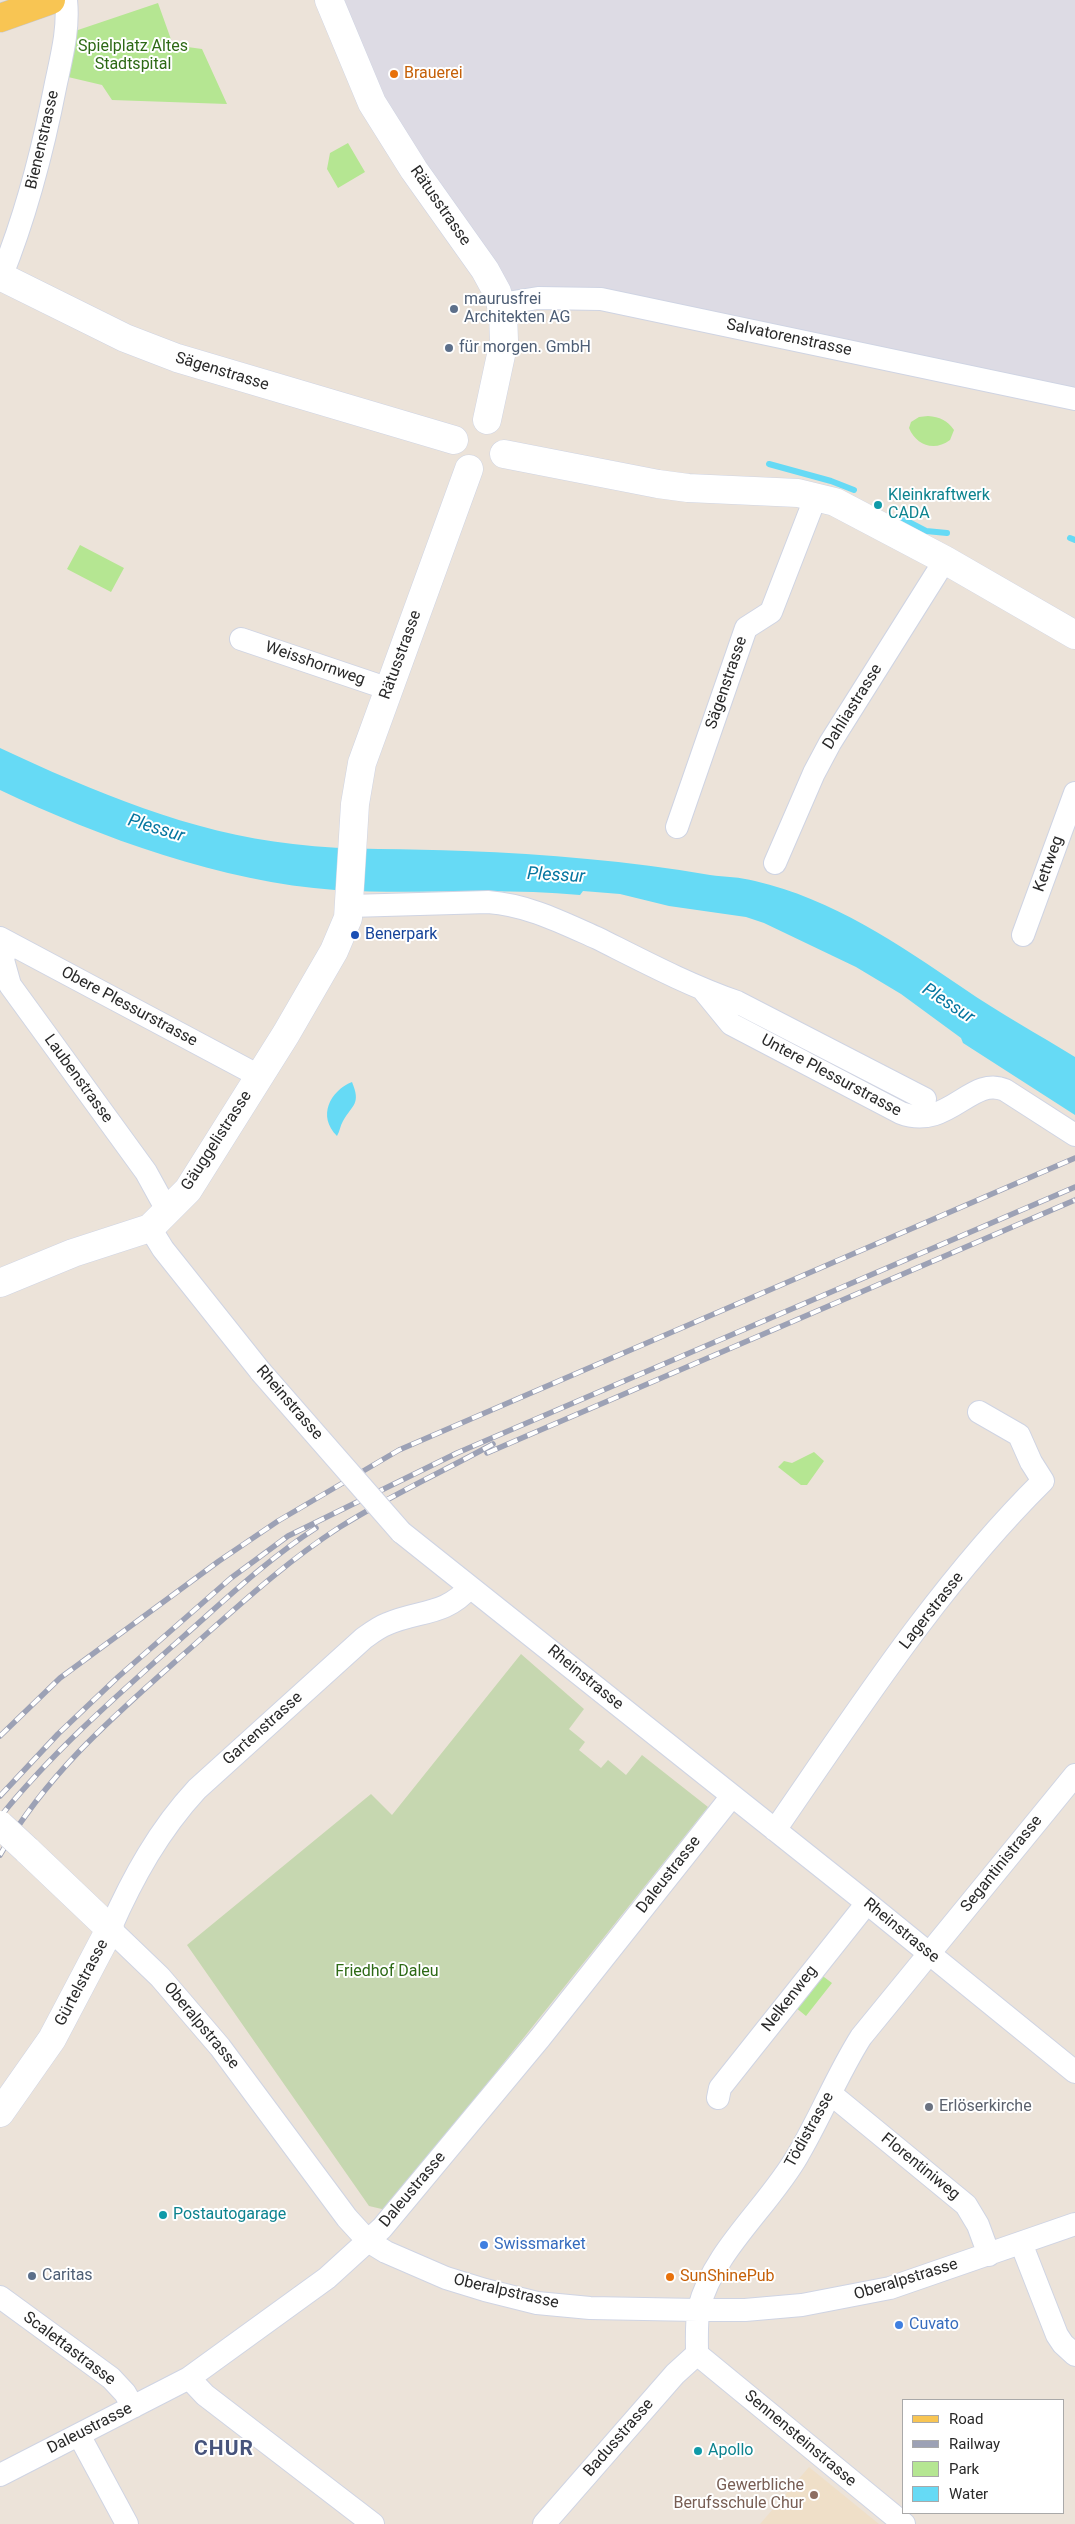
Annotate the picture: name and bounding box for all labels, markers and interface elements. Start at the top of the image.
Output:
park label: Spielplatz Altes Stadtspital [78,37,188,75]
place label: Brauerei [404,64,463,84]
marker: Brauerei [388,68,400,80]
street label: Bienenstrasse [22,89,64,191]
street label: Rätusstrasse [405,162,475,250]
place label: maurusfrei Architekten AG [464,290,570,328]
marker: maurusfrei Architekten AG [448,303,460,315]
street label: Salvatorenstrasse [725,315,853,361]
place label: für morgen. GmbH [459,338,591,358]
marker: für morgen. GmbH [443,342,455,354]
street label: Sägenstrasse [173,349,271,395]
place label: Kleinkraftwerk CADA [888,486,990,524]
marker: Kleinkraftwerk CADA [872,499,884,511]
street label: Rätusstrasse [376,608,426,702]
street label: Sägenstrasse [702,634,752,732]
street label: Weisshornweg [262,638,368,690]
street label: Dahliastrasse [819,661,887,753]
water label: Plessur [125,810,187,848]
street label: Kettweg [1030,833,1068,895]
water label: Plessur [526,864,586,888]
place label: Benerpark [365,925,437,945]
marker: Benerpark [349,929,361,941]
street label: Obere Plessurstrasse [58,963,200,1051]
water label: Plessur [918,979,978,1029]
street label: Laubenstrasse [39,1031,117,1127]
street label: Untere Plessurstrasse [758,1031,904,1121]
street label: Gäuggelistrasse [178,1088,256,1194]
street label: Rheinstrasse [252,1362,326,1444]
street label: Lagerstrasse [896,1569,968,1653]
street label: Rheinstrasse [543,1642,627,1714]
street label: Gartenstrasse [219,1688,307,1770]
street label: Segantinistrasse [957,1812,1047,1916]
street label: Daleustrasse [633,1833,705,1917]
street label: Rheinstrasse [859,1895,943,1967]
street label: Gürtelstrasse [51,1936,113,2030]
park label: Friedhof Daleu [335,1962,439,1982]
street label: Nelkenweg [758,1962,822,2036]
street label: Oberalpstrasse [159,1979,243,2073]
street label: Tödistrasse [781,2089,839,2171]
place label: Erlöserkirche [939,2097,1032,2117]
marker: Erlöserkirche [923,2101,935,2113]
street label: Florentiniweg [877,2129,963,2205]
street label: Daleustrasse [376,2148,450,2232]
place label: Postautogarage [173,2205,286,2225]
marker: Postautogarage [157,2209,169,2221]
place label: Swissmarket [494,2235,586,2255]
marker: Swissmarket [478,2239,490,2251]
street label: Oberalpstrasse [852,2255,960,2305]
place label: Caritas [42,2266,93,2286]
place label: SunShinePub [680,2267,775,2287]
marker: Caritas [26,2270,38,2282]
street label: Oberalpstrasse [451,2271,561,2313]
marker: SunShinePub [664,2271,676,2283]
street label: Scalettastrasse [19,2308,119,2390]
place label: Cuvato [909,2315,959,2335]
marker: Cuvato [893,2319,905,2331]
street label: Sennensteinstrasse [740,2387,860,2491]
street label: Badusstrasse [580,2395,658,2481]
street label: Daleustrasse [44,2399,136,2459]
legend [902,2399,1065,2514]
text: Road [949,2410,983,2428]
text: Railway [949,2435,1000,2453]
district label: CHUR [194,2437,254,2463]
place label: Apollo [708,2441,753,2461]
marker: Apollo [692,2445,704,2457]
text: Park [949,2460,979,2478]
place label: Gewerbliche Berufsschule Chur [673,2476,804,2514]
text: Water [949,2485,988,2503]
marker: Gewerbliche Berufsschule Chur [808,2489,820,2501]

